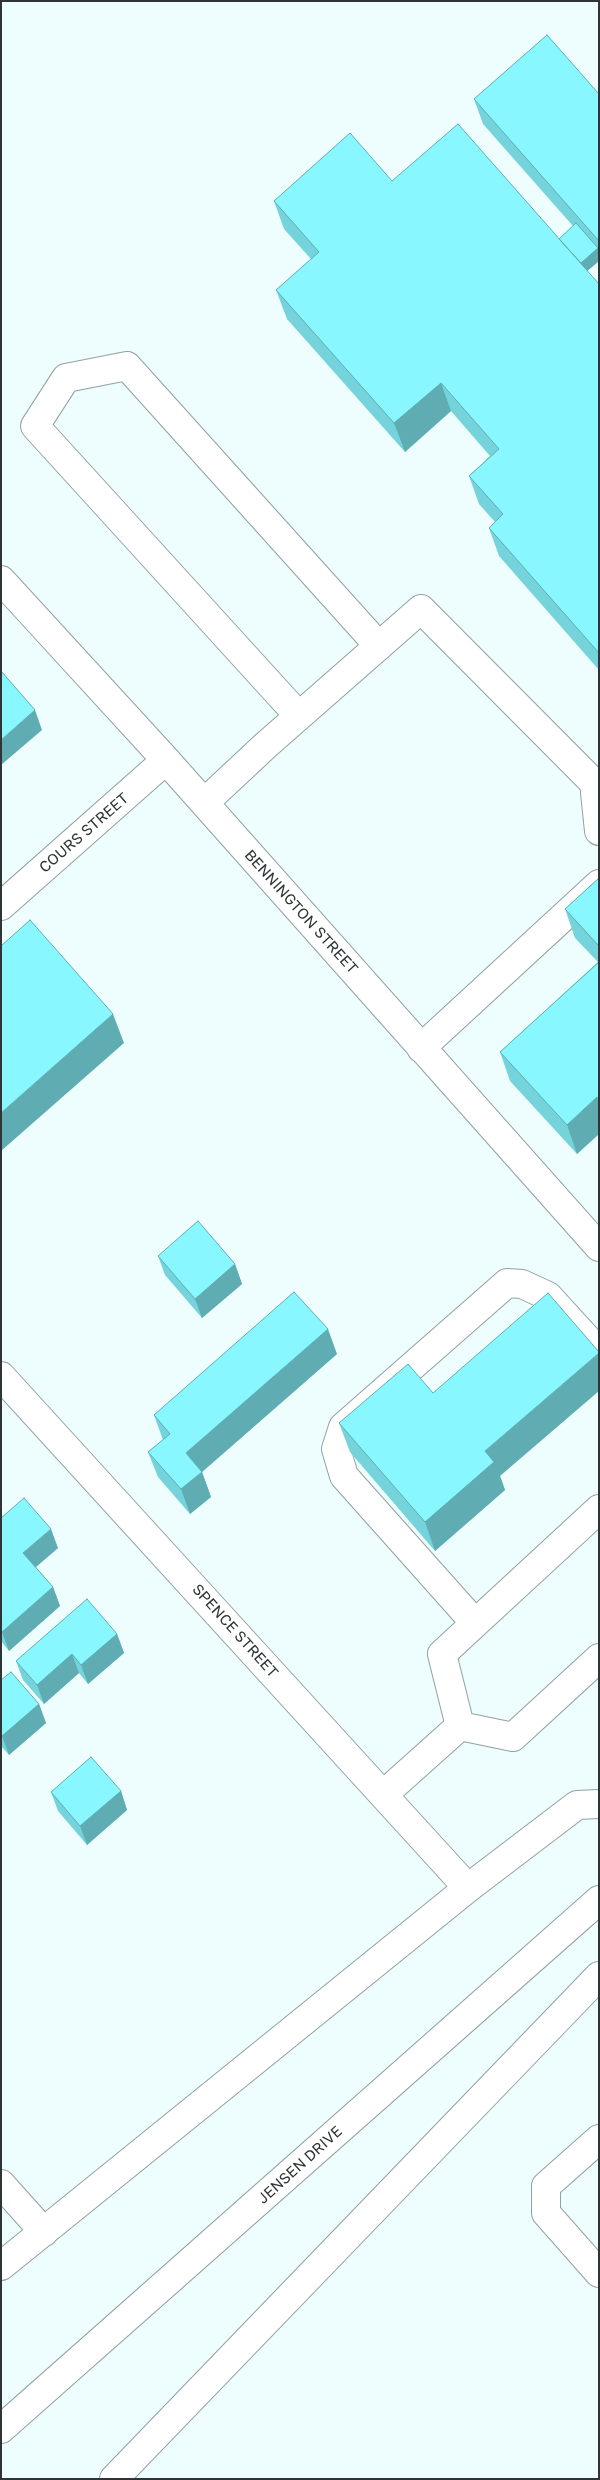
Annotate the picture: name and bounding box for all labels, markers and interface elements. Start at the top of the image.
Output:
street label: COURS STREET [36,789,132,877]
street label: BENNINGTON STREET [241,846,361,978]
street label: SPENCE STREET [188,1580,282,1682]
street label: JENSEN DRIVE [254,2122,346,2208]

